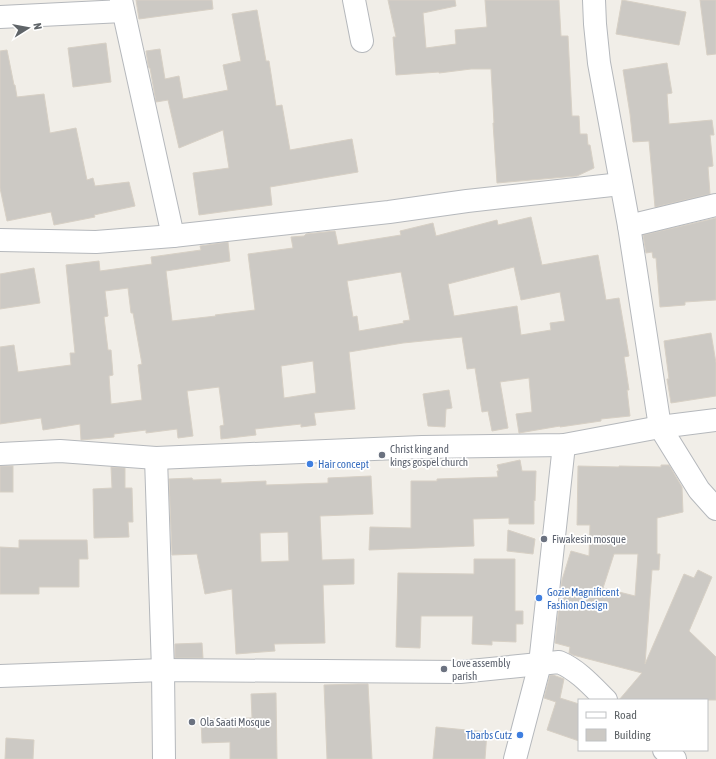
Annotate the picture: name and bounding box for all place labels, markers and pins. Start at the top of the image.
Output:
place label: Christ king and kings gospel church [390,443,468,468]
marker: Christ king and kings gospel church [377,450,387,460]
place label: Hair concept [318,458,369,470]
marker: Hair concept [305,459,315,469]
place label: Fiwakesin mosque [552,533,626,545]
marker: Fiwakesin mosque [539,534,549,544]
place label: Gozie Magnificent Fashion Design [547,586,619,611]
marker: Gozie Magnificent Fashion Design [534,593,544,603]
place label: Love assembly parish [452,657,511,682]
marker: Love assembly parish [439,664,449,674]
place label: Ola Saati Mosque [200,716,270,728]
marker: Ola Saati Mosque [187,717,197,727]
place label: Tbarbs Cutz [466,729,512,741]
marker: Tbarbs Cutz [515,730,525,740]

